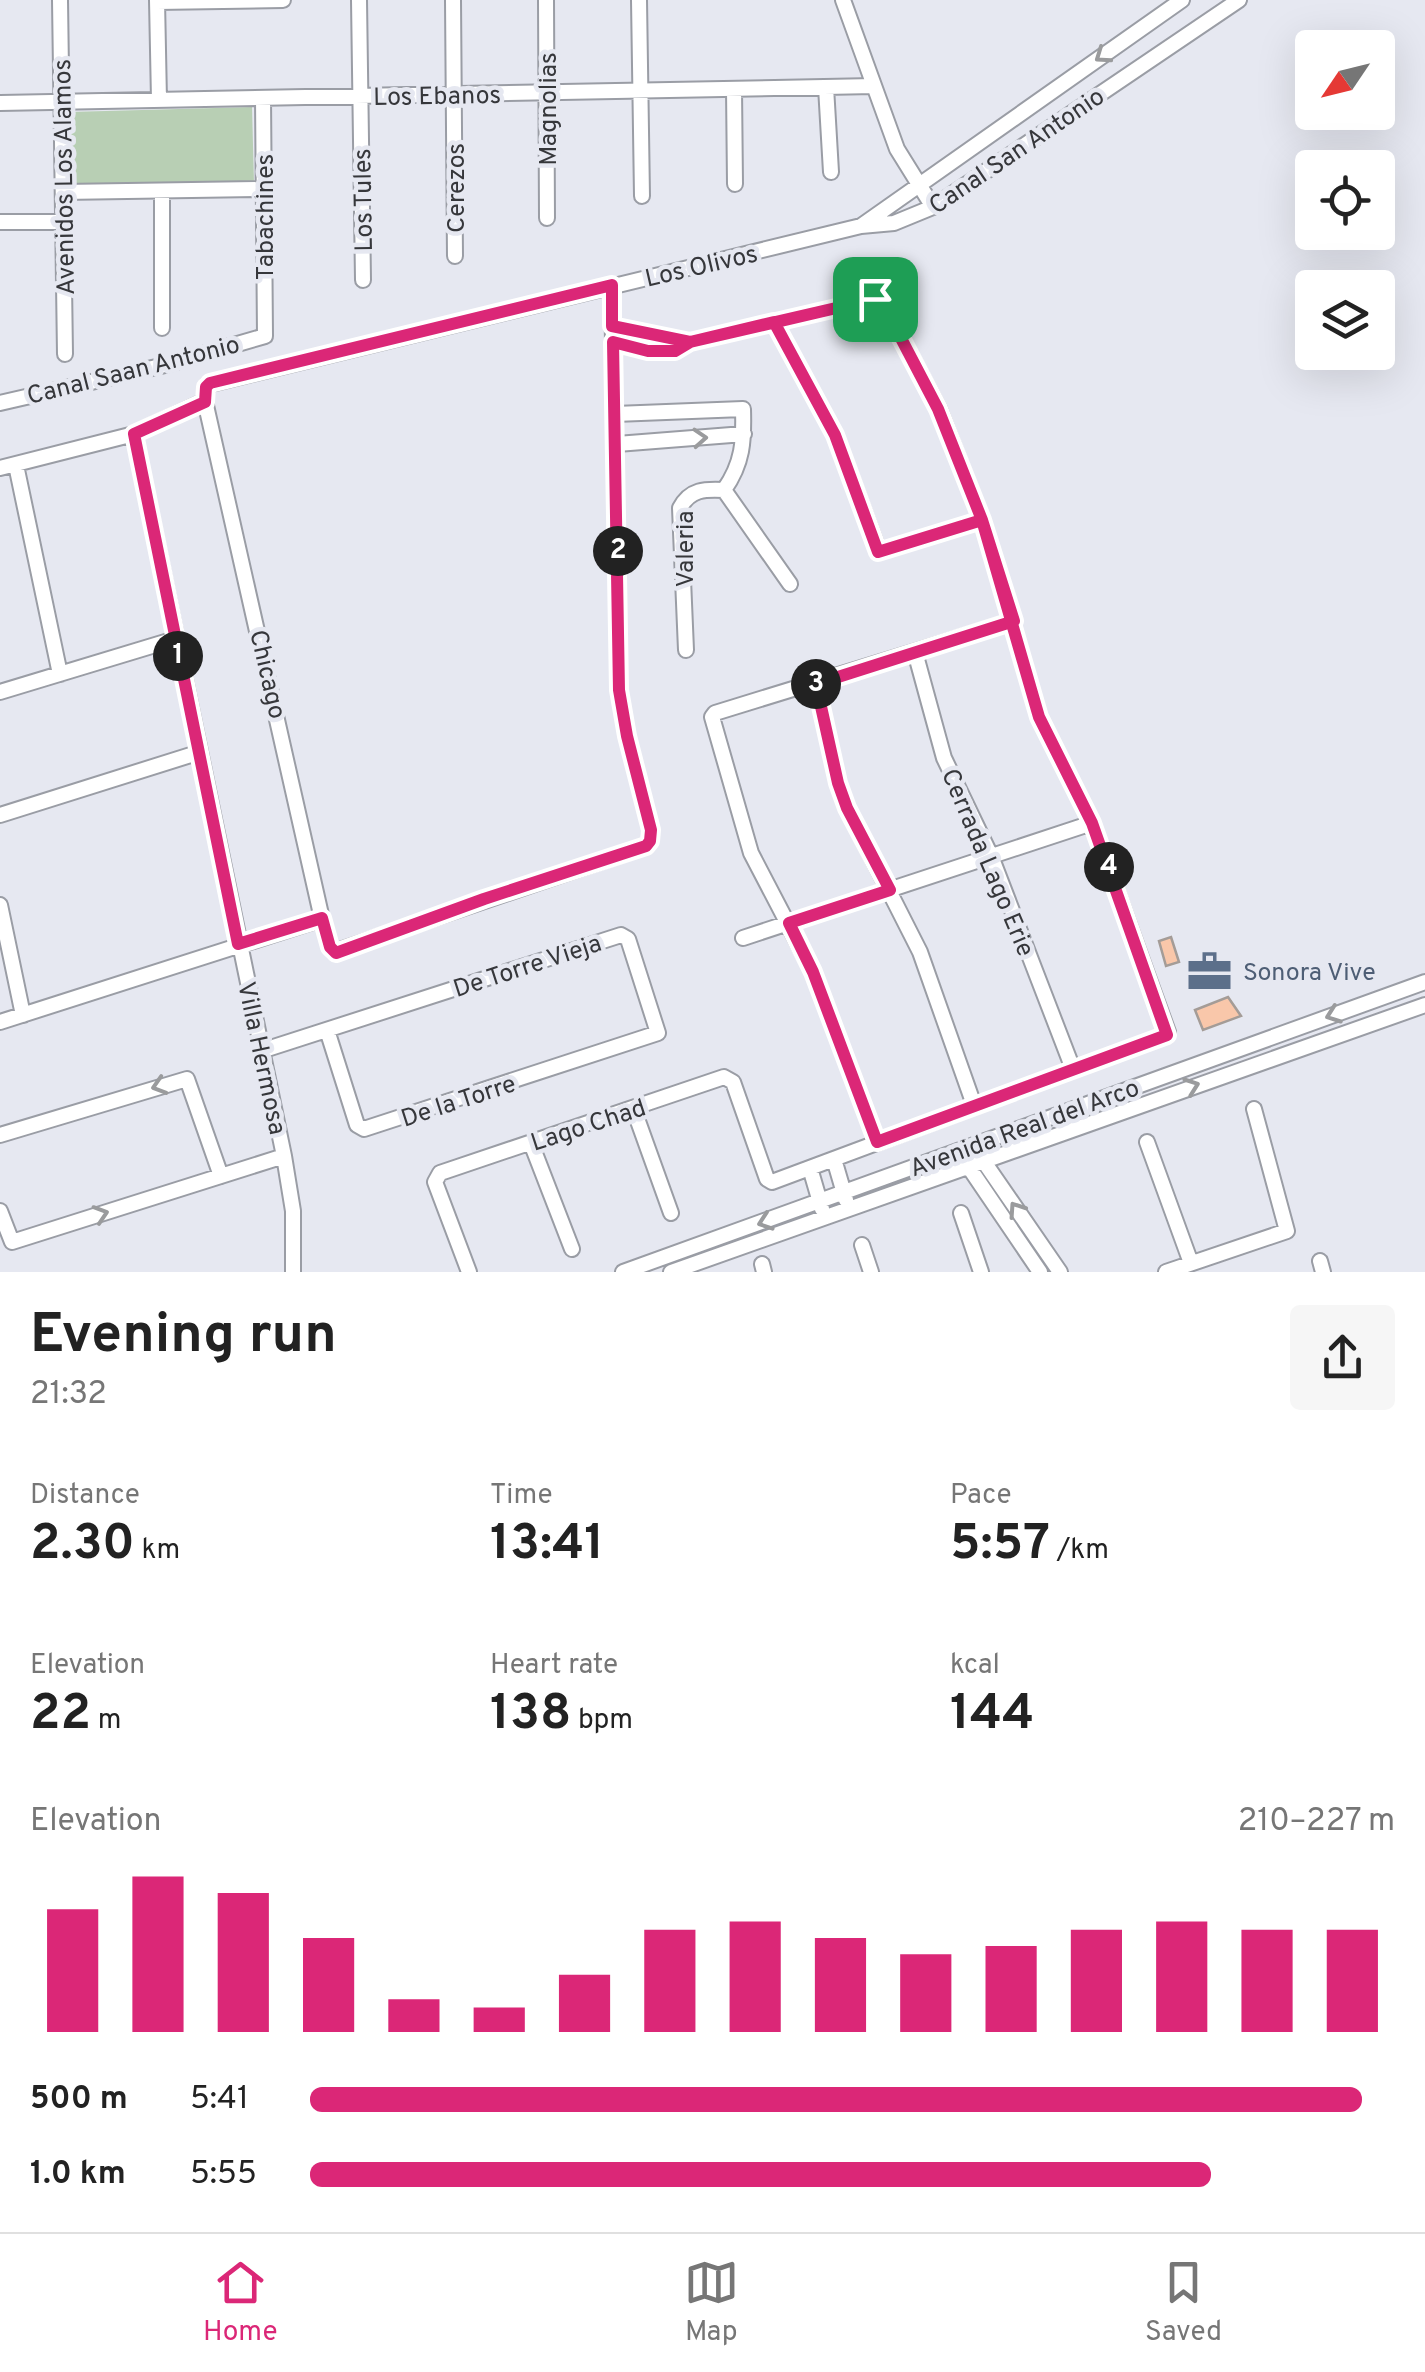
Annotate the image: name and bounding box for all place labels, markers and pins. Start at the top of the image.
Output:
pin [833,257,918,342]
pin: 2 [593,526,643,576]
pin: 1 [153,631,203,681]
pin: 3 [791,659,841,709]
pin: 4 [1084,842,1134,892]
office icon: Sonora Vive [1186,947,1234,995]
place label: Sonora Vive [1243,958,1376,990]

